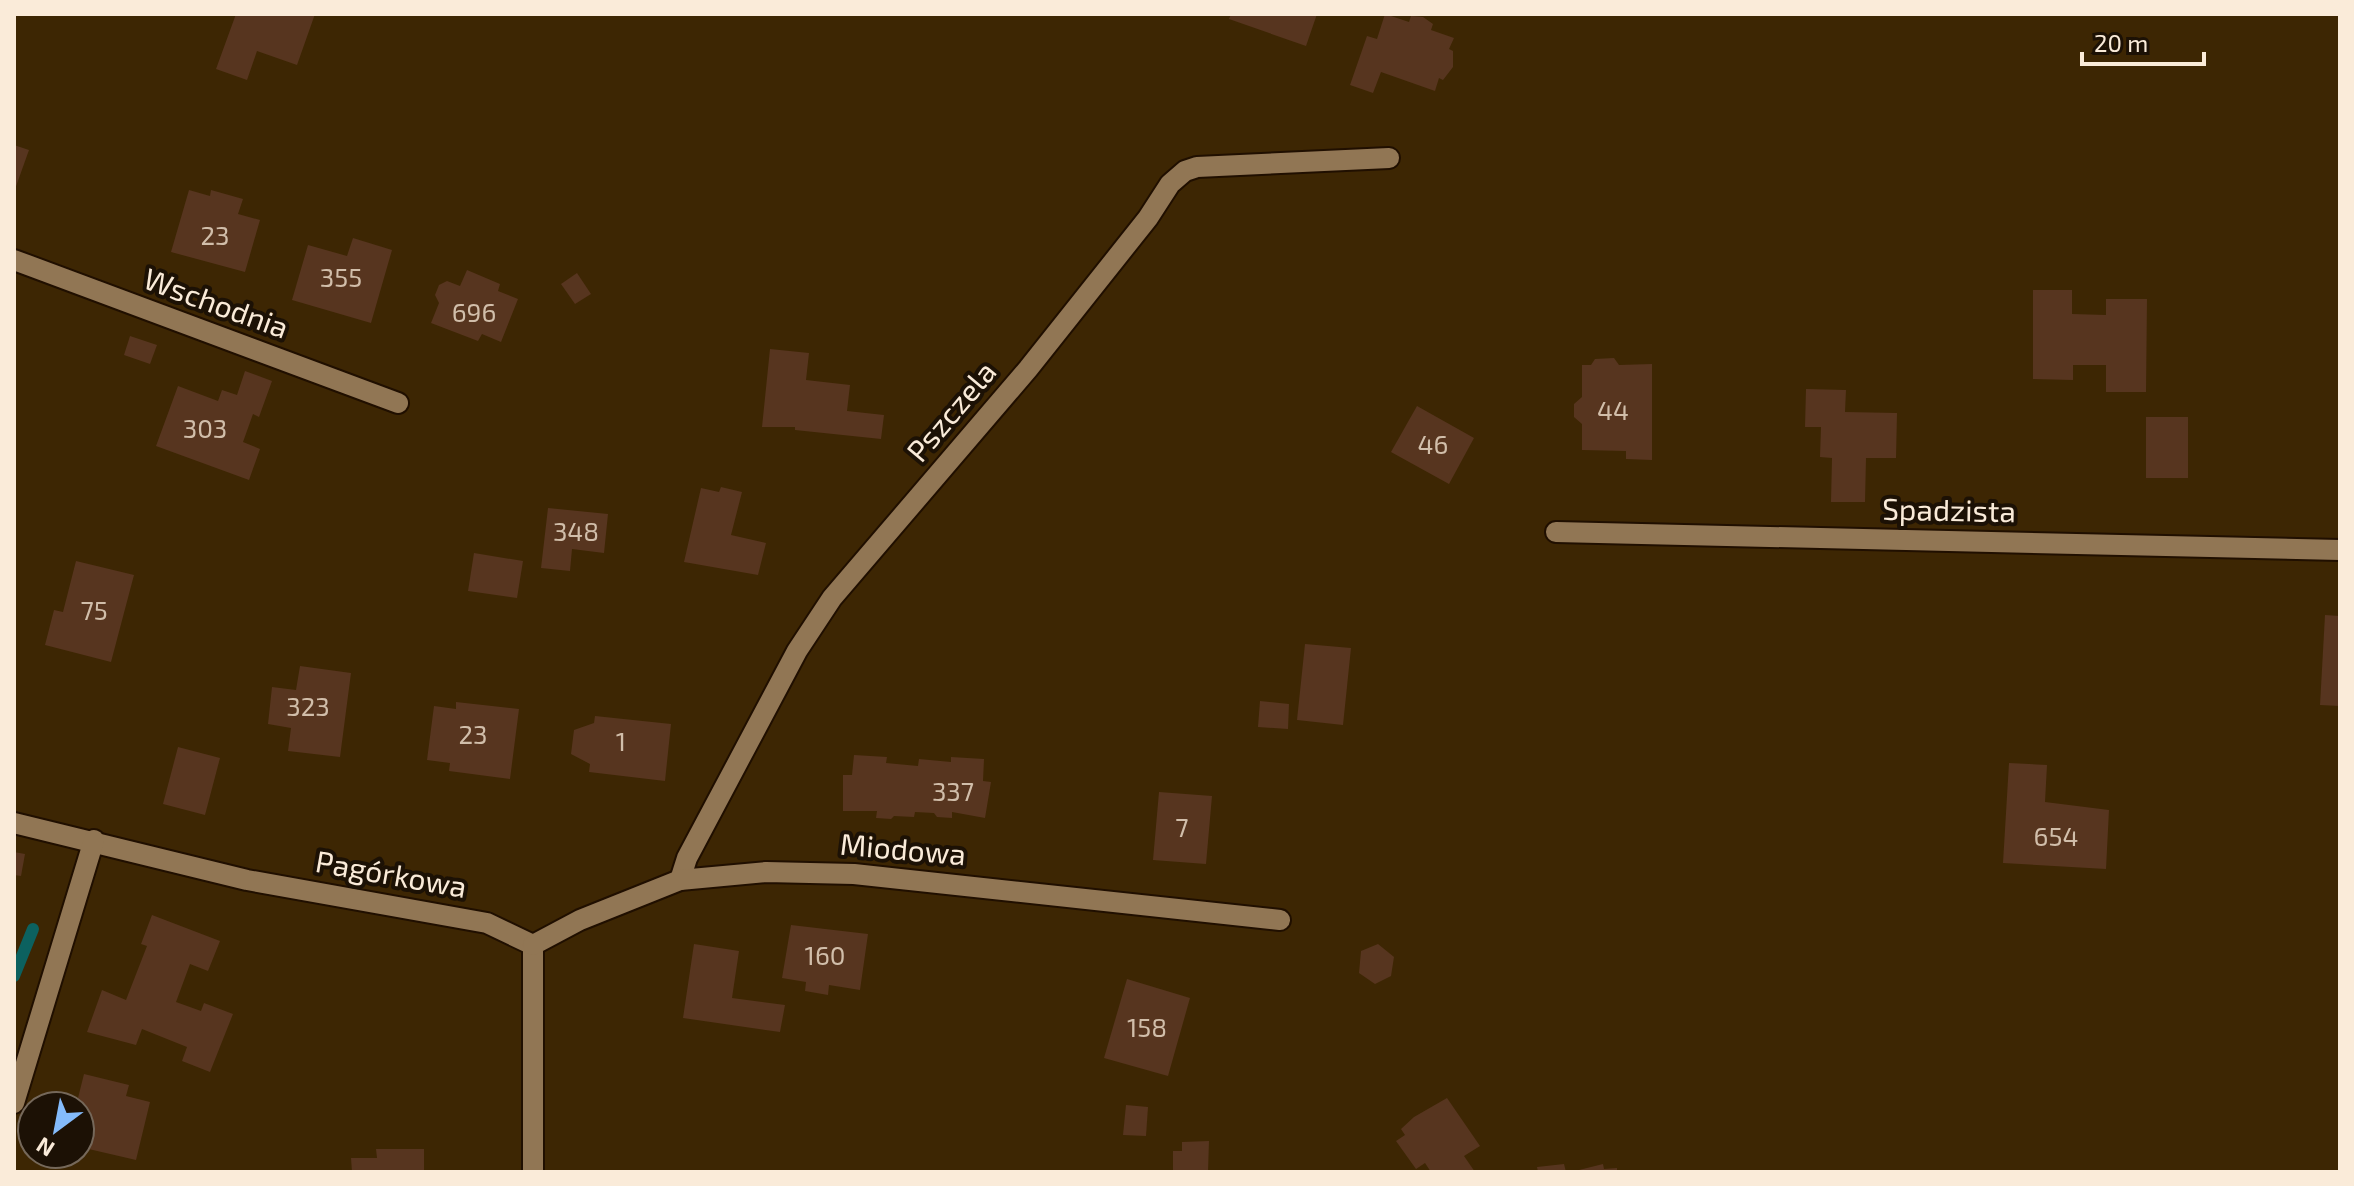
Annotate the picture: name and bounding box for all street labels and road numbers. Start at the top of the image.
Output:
street label: Wschodnia [140,259,294,345]
street label: Pszczela [898,353,1003,468]
street label: Spadzista [1882,490,2016,528]
street label: Miodowa [839,825,968,871]
street label: Pagórkowa [313,842,470,904]

